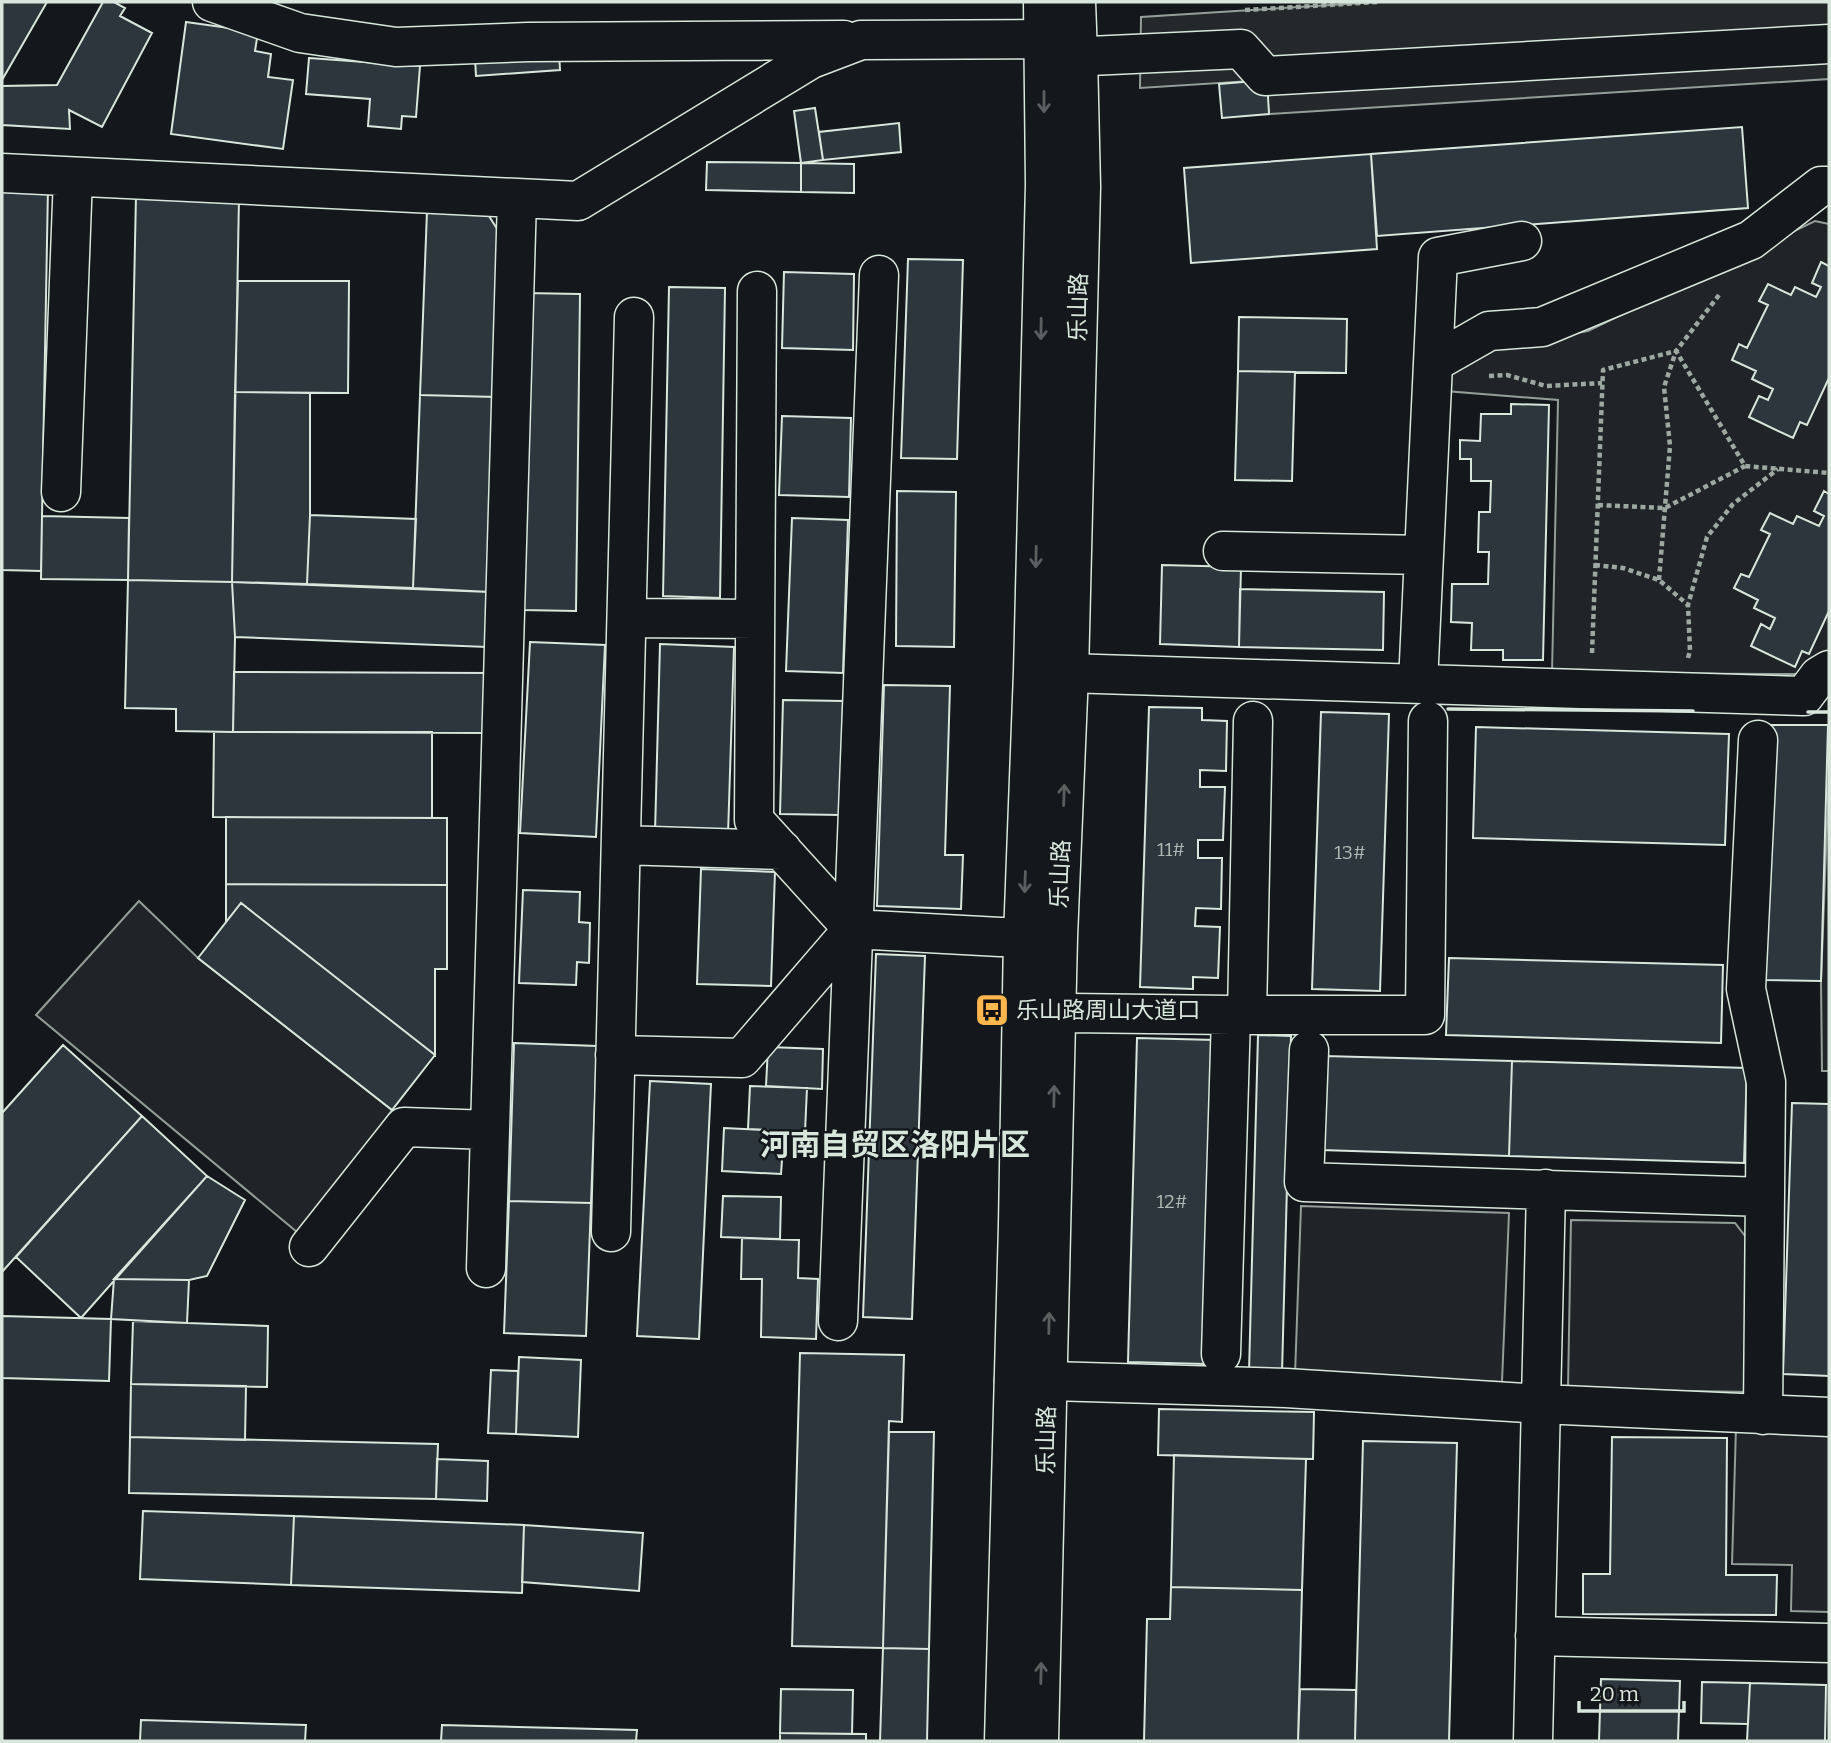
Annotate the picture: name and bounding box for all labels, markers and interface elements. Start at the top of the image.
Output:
one-way arrow [1037,90,1051,113]
street label: 乐山路 [1063,272,1093,342]
one-way arrow [1035,318,1048,341]
one-way arrow [1029,545,1042,568]
one-way arrow [1057,784,1070,807]
house number: 11# [1157,838,1185,861]
street label: 乐山路 [1045,839,1075,909]
house number: 13# [1334,841,1366,864]
one-way arrow [1019,870,1032,893]
bus stop icon: 乐山路周山大道口 [973,991,1011,1029]
place label: 乐山路周山大道口 [1016,996,1200,1024]
one-way arrow [1048,1084,1061,1107]
district label: 河南自贸区洛阳片区 [760,1127,1030,1163]
house number: 12# [1157,1190,1187,1213]
one-way arrow [1043,1312,1056,1335]
street label: 乐山路 [1031,1405,1061,1475]
one-way arrow [1034,1662,1047,1685]
scale bar [1579,1670,1684,1714]
text: 20 m [1590,1681,1639,1707]

